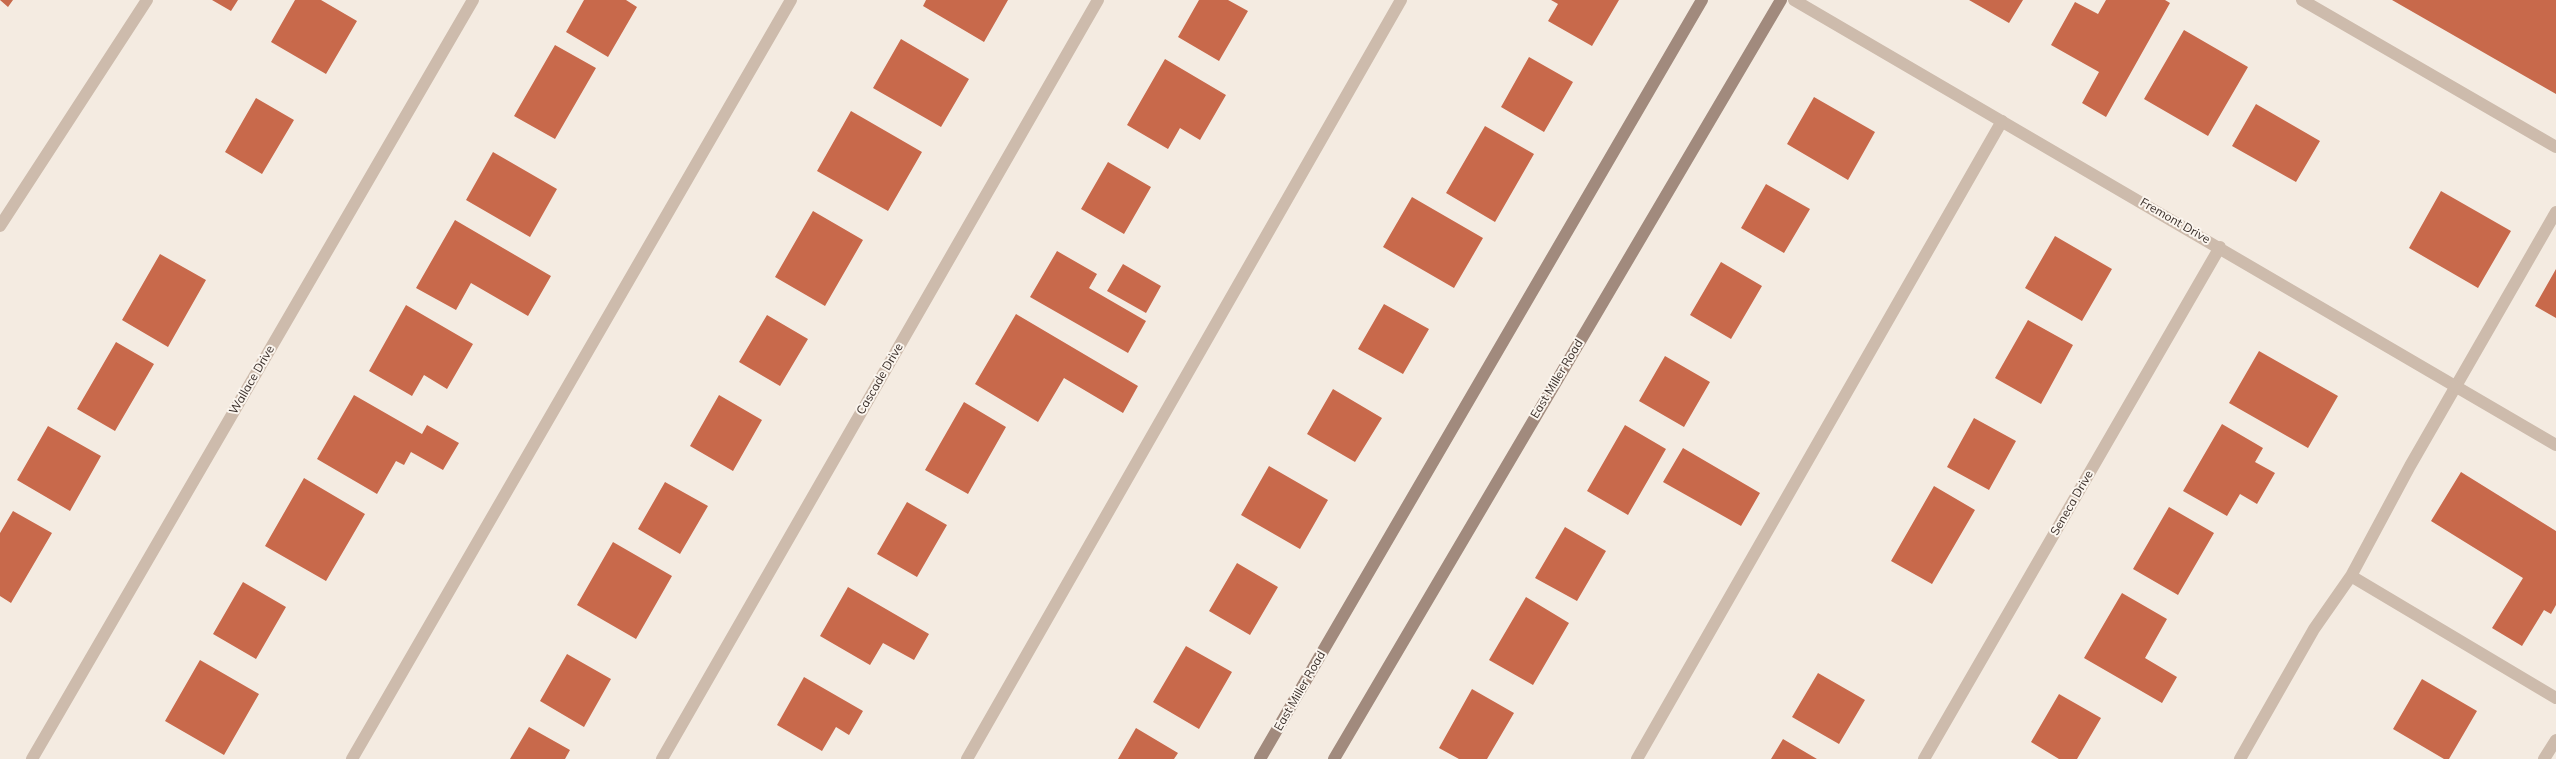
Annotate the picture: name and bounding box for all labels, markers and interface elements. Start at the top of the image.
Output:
street label: Fremont Drive [2138,195,2212,247]
street label: East Miller Road [1528,337,1586,421]
street label: Cascade Drive [854,341,906,417]
street label: Wallace Drive [226,343,278,417]
street label: Seneca Drive [2048,468,2096,538]
street label: East Miller Road [1271,649,1329,733]

